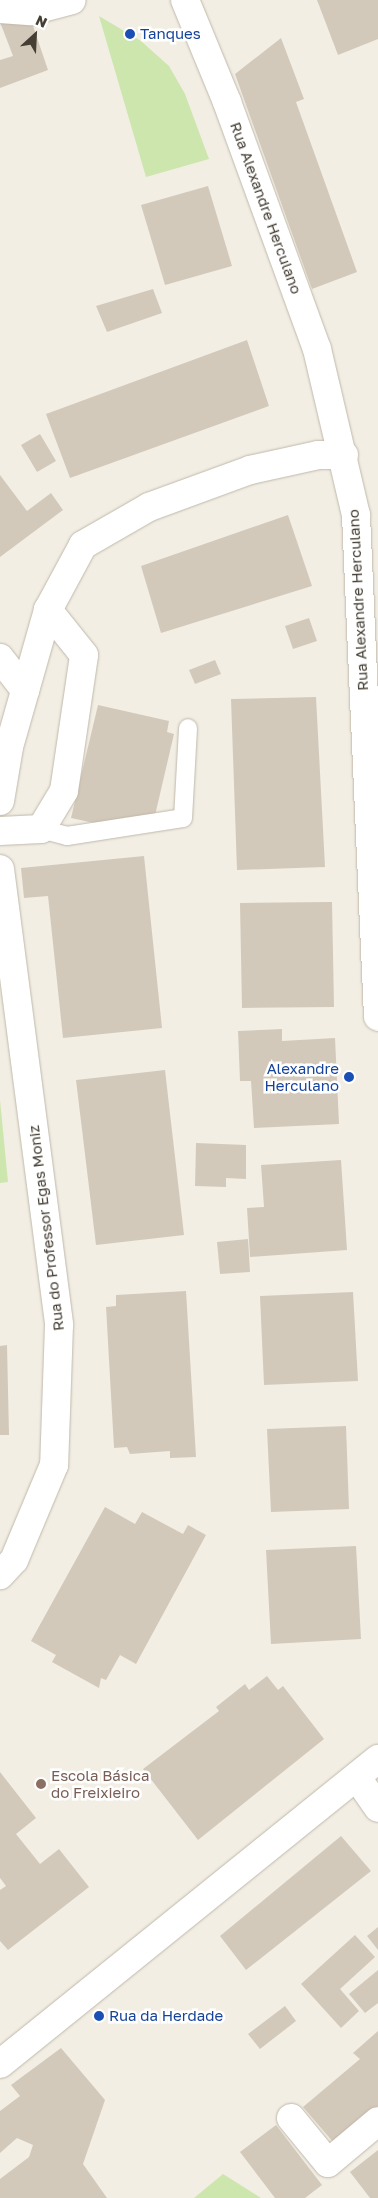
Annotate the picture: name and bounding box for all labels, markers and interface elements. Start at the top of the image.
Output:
north arrow [10,10,60,60]
text: N [33,11,50,31]
place label: Tanques [140,25,201,43]
marker: Tanques [124,28,136,40]
street label: Rua Alexandre Herculano [226,120,306,296]
street label: Rua Alexandre Herculano [344,509,372,691]
place label: Alexandre Herculano [264,1059,339,1094]
marker: Alexandre Herculano [343,1071,355,1083]
street label: Rua do Professor Egas Moniz [24,1124,68,1332]
place label: Escola Básica do Freixieiro [51,1766,149,1801]
marker: Escola Básica do Freixieiro [35,1778,47,1790]
place label: Rua da Herdade [109,2007,223,2025]
marker: Rua da Herdade [93,2010,105,2022]

